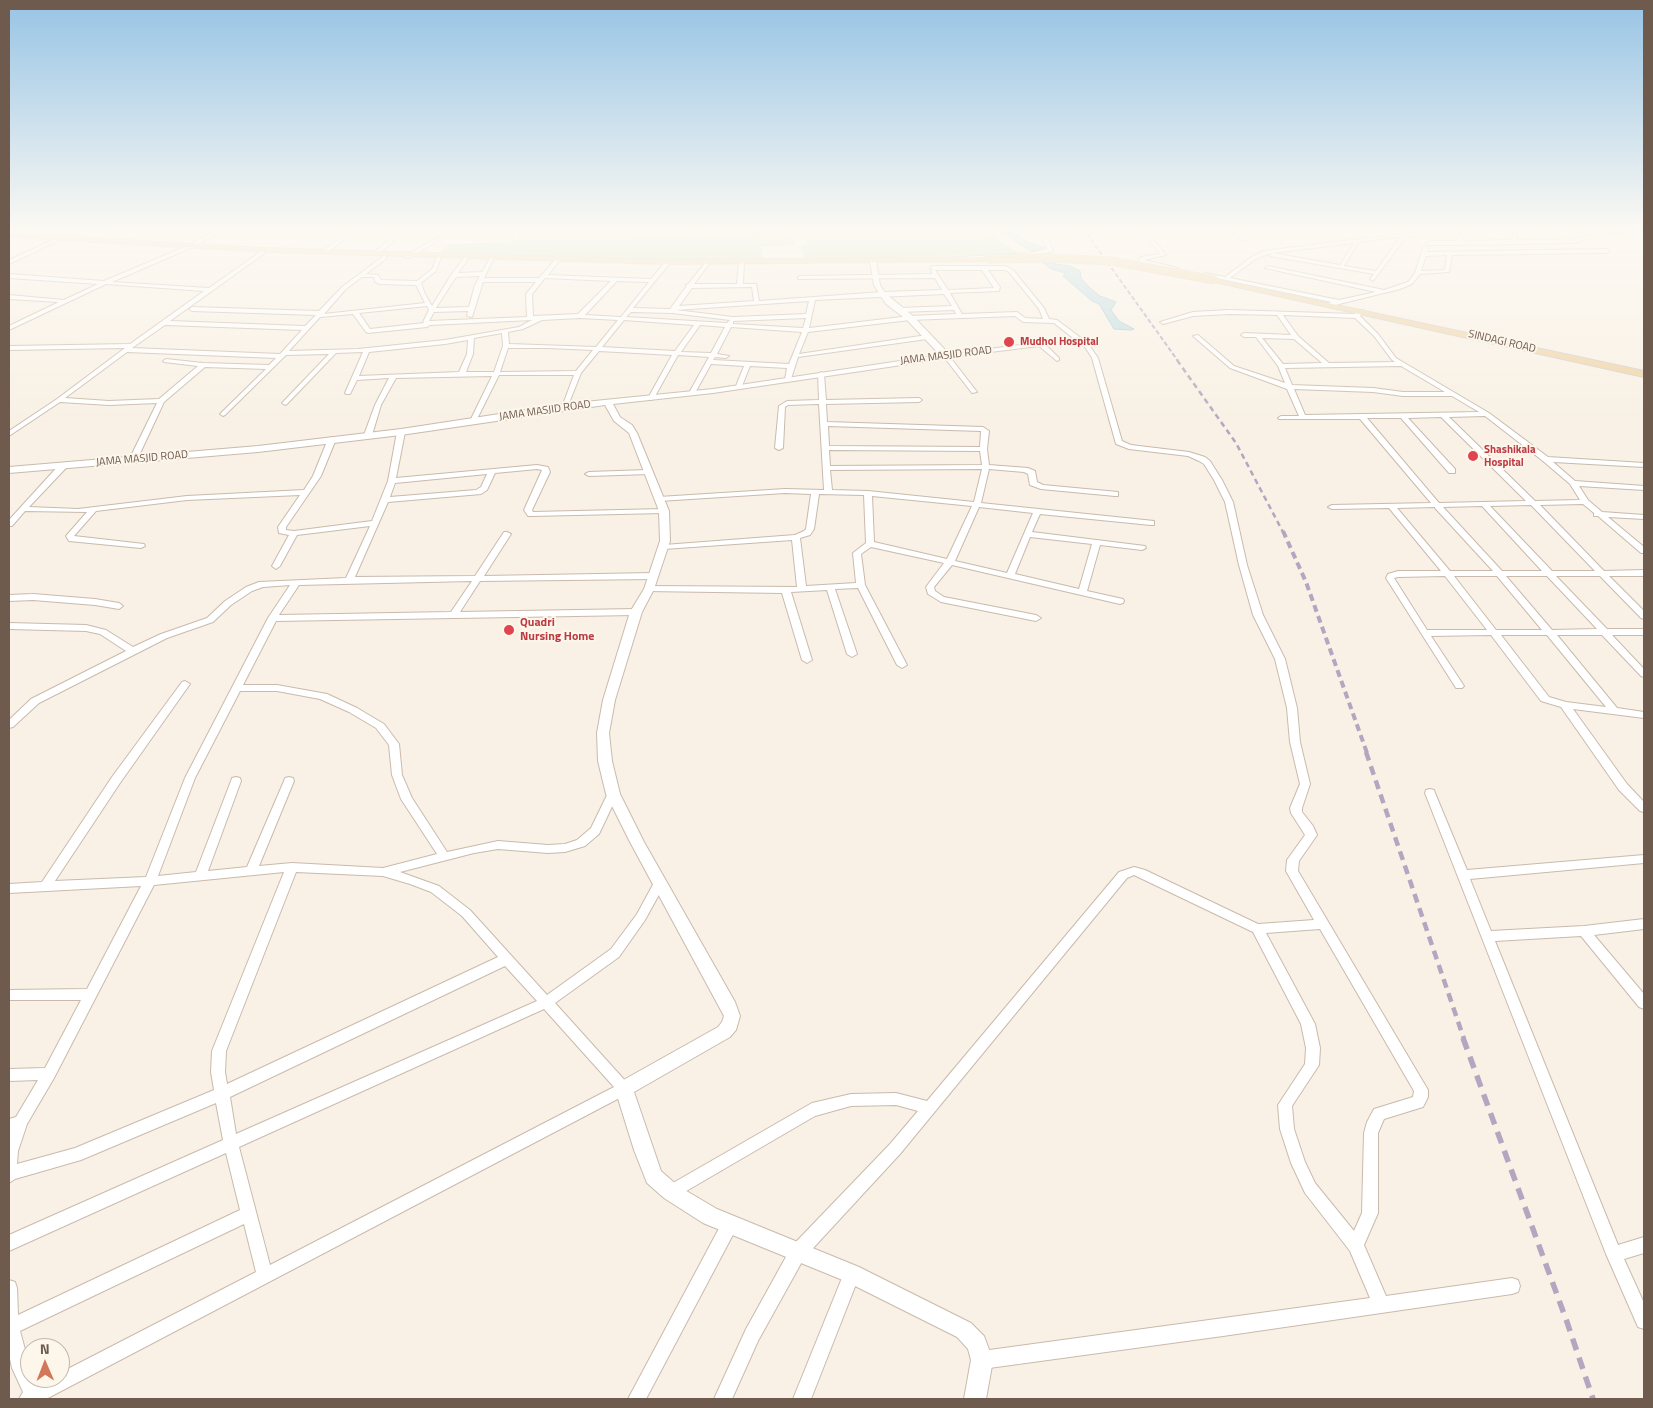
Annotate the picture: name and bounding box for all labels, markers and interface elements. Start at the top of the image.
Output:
street label: SINDAGI ROAD [1467,328,1537,356]
marker: Mudhol Hospital [1002,335,1016,349]
place label: Mudhol Hospital [1020,335,1099,349]
street label: JAMA MASJID ROAD [899,344,993,368]
street label: JAMA MASJID ROAD [498,398,592,424]
place label: Shashikala Hospital [1484,443,1536,469]
street label: JAMA MASJID ROAD [95,448,189,470]
marker: Shashikala Hospital [1466,449,1480,463]
place label: Quadri Nursing Home [520,616,594,644]
marker: Quadri Nursing Home [502,623,516,637]
north arrow [20,1338,70,1388]
text: N [40,1338,50,1359]

